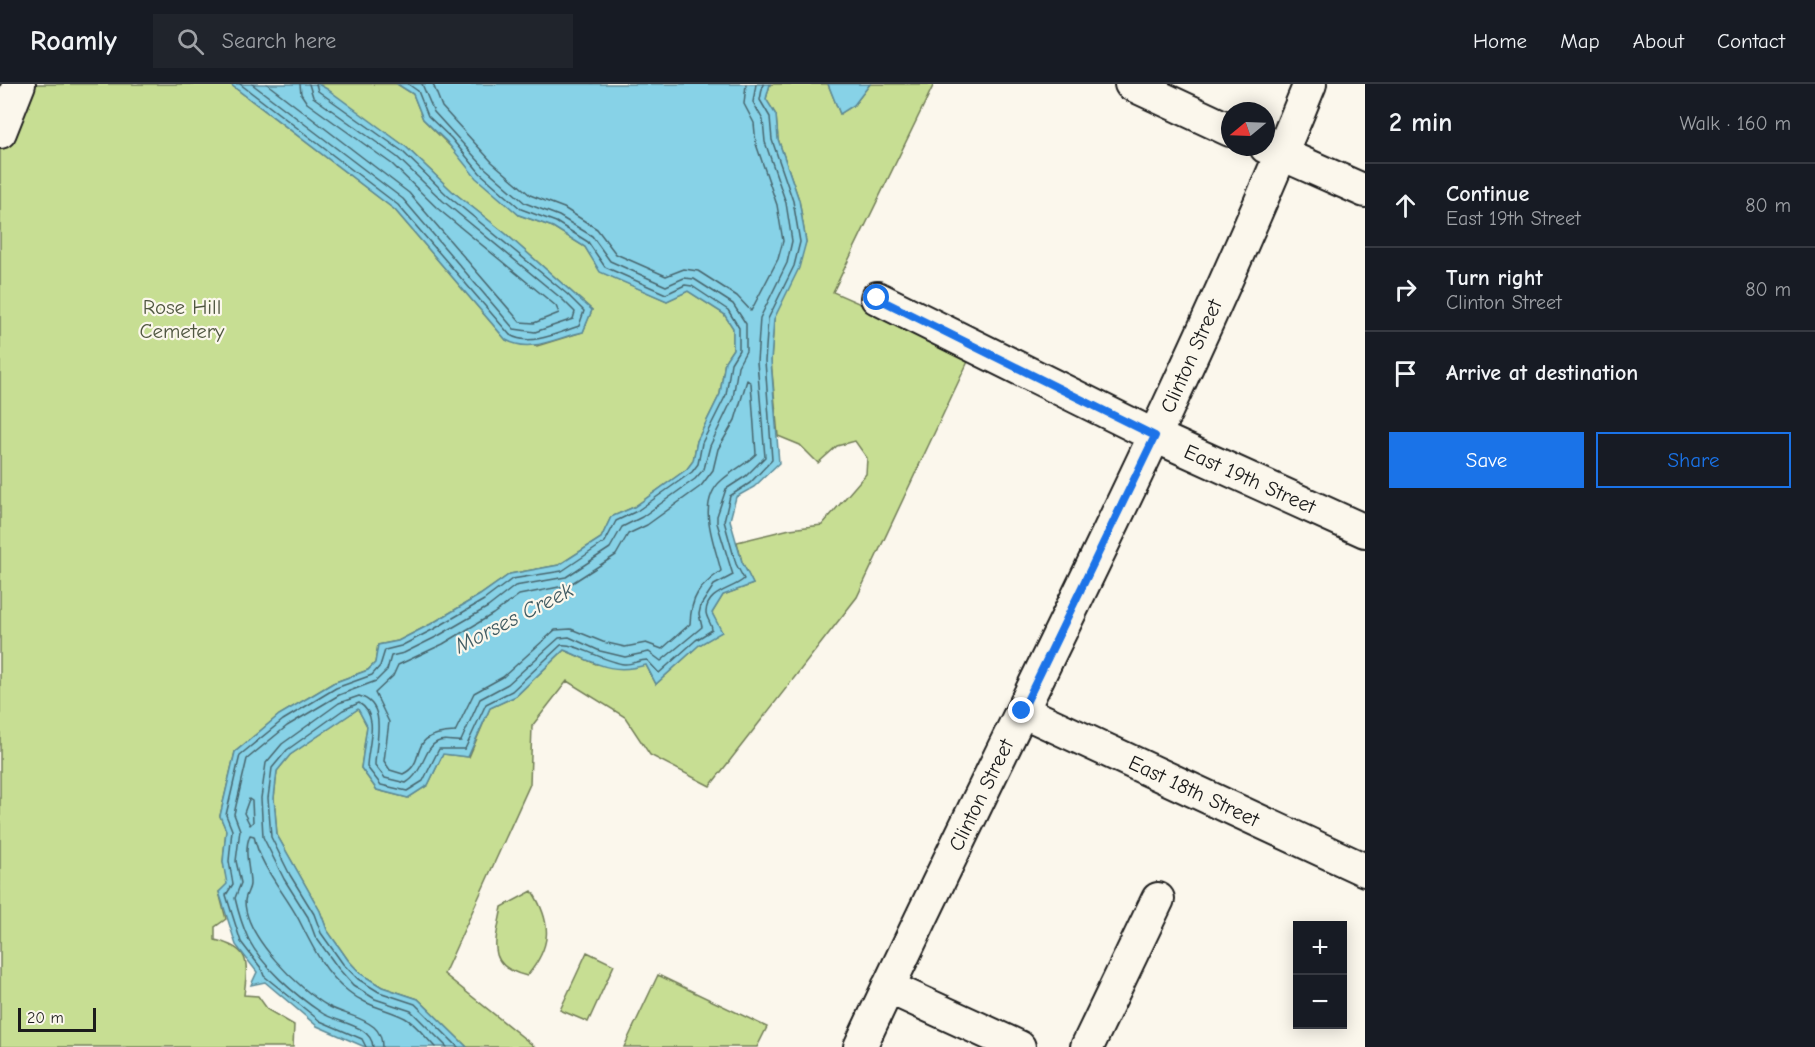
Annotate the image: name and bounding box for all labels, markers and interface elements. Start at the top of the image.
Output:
search box [153,14,573,68]
text: Roamly [30,25,117,57]
icon: search [174,25,207,58]
text: Search here [222,28,336,54]
text: Home [1473,29,1527,53]
text: Map [1560,29,1600,53]
text: About [1633,29,1684,53]
text: Contact [1717,29,1785,53]
north arrow [1221,102,1275,156]
text: 2 min [1389,108,1452,138]
text: Walk · 160 m [1680,112,1791,135]
text: Continue [1446,181,1529,207]
icon: ahead [1389,189,1422,222]
text: 80 m [1745,194,1791,217]
text: East 19th Street [1446,207,1581,230]
text: Turn right [1446,265,1543,291]
icon: right [1389,273,1422,306]
text: 80 m [1745,278,1791,301]
route start [863,284,889,310]
text: Clinton Street [1446,291,1562,314]
park label: Rose Hill Cemetery [140,295,225,343]
street label: Clinton Street [1155,295,1227,416]
icon: arrive [1389,357,1422,390]
text: Arrive at destination [1446,360,1638,386]
button: Save [1389,432,1584,488]
button: Share [1596,432,1791,488]
street label: East 19th Street [1180,439,1320,519]
water label: Morses Creek [449,577,578,660]
route end [1008,697,1034,723]
street label: Clinton Street [944,734,1019,855]
street label: East 18th Street [1125,750,1264,832]
map controls [1293,921,1347,1029]
button: + [1293,921,1347,975]
button: − [1293,975,1347,1029]
scale bar [18,1005,96,1032]
text: 20 m [27,1009,64,1027]

